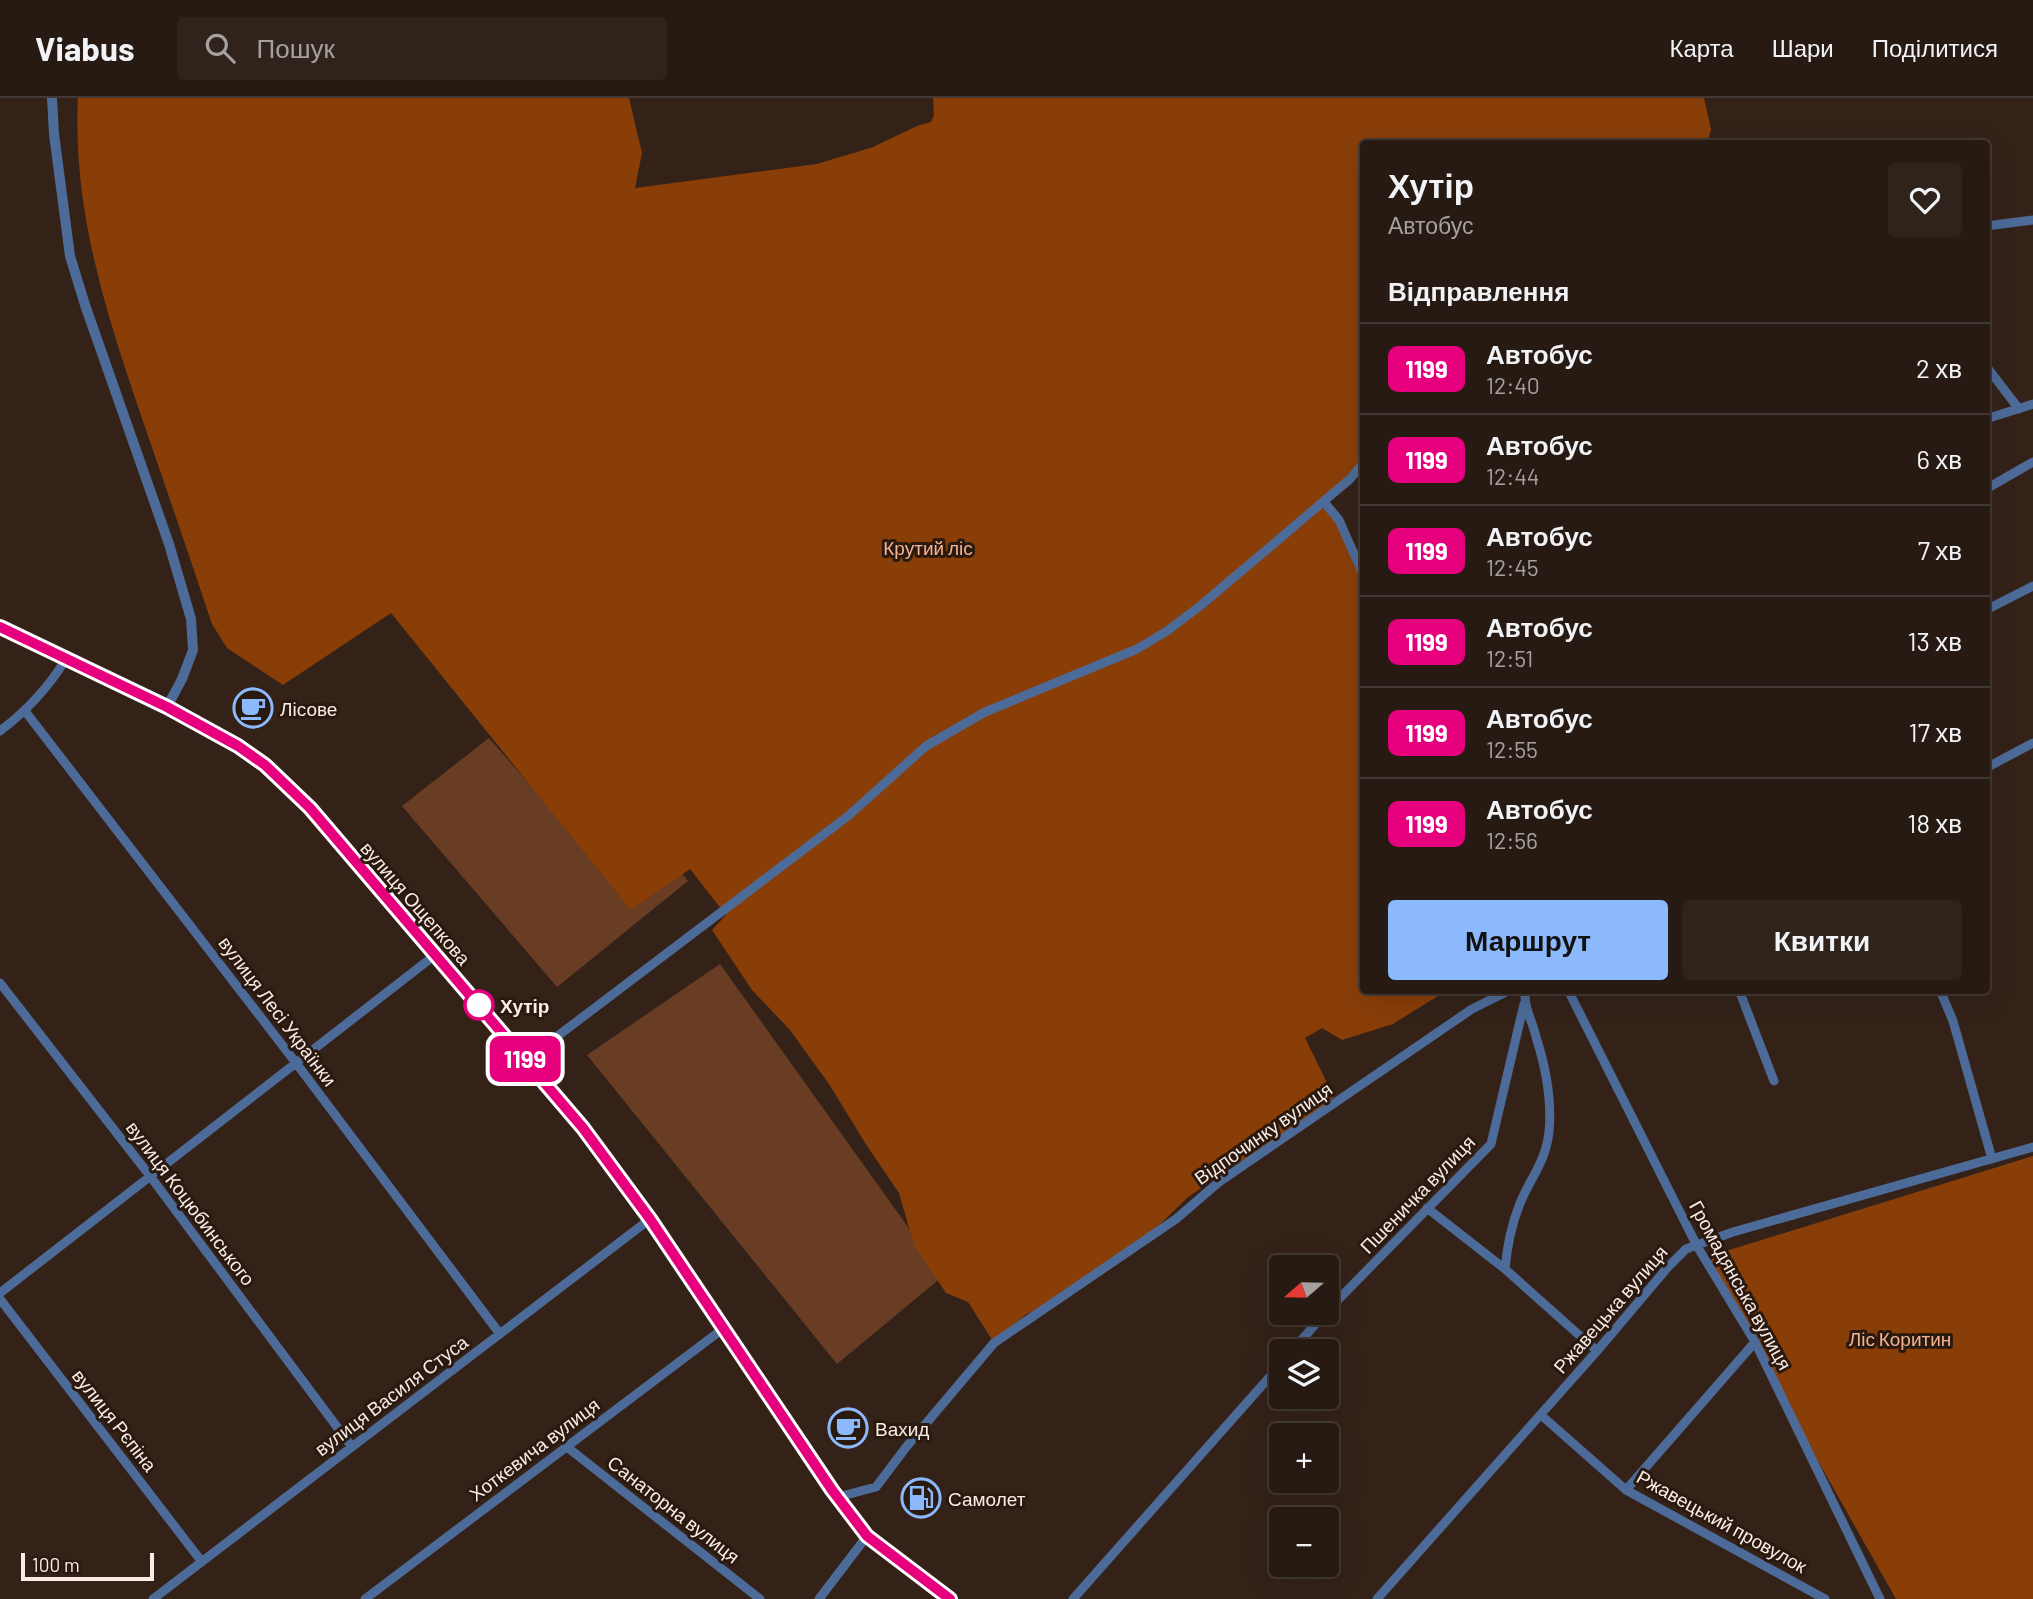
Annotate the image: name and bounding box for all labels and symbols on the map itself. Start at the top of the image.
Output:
park label: Крутий ліс [883,536,973,559]
cafe icon: Лісове [232,687,274,729]
place label: Лісове [280,697,337,720]
street label: вулиця Ощепкова [356,837,476,970]
street label: вулиця Лесі Українки [214,932,342,1090]
marker: Хутір [464,990,494,1020]
place label: Хутір [500,994,549,1017]
line badge: 1199 [476,1036,574,1082]
street label: Відпочинку вулиця [1190,1077,1336,1189]
street label: вулиця Коцюбинського [122,1116,260,1290]
street label: Пшеничка вулиця [1355,1130,1479,1258]
street label: Громадянська вулиця [1685,1196,1797,1374]
street label: Ржавецька вулиця [1548,1240,1672,1378]
north arrow [1269,1255,1339,1325]
park label: Ліс Коритин [1849,1327,1951,1350]
street label: вулиця Василя Стуса [310,1330,473,1460]
street label: вулиця Рєпіна [68,1364,162,1476]
street label: Хоткевича вулиця [464,1393,604,1505]
cafe icon: Вахид [827,1407,869,1449]
place label: Вахид [875,1417,929,1440]
street label: Санаторна вулиця [603,1450,745,1568]
street label: Ржавецький провулок [1633,1465,1812,1578]
fuel station icon: Самолет [900,1477,942,1519]
place label: Самолет [948,1487,1026,1510]
scale bar [21,1550,154,1582]

